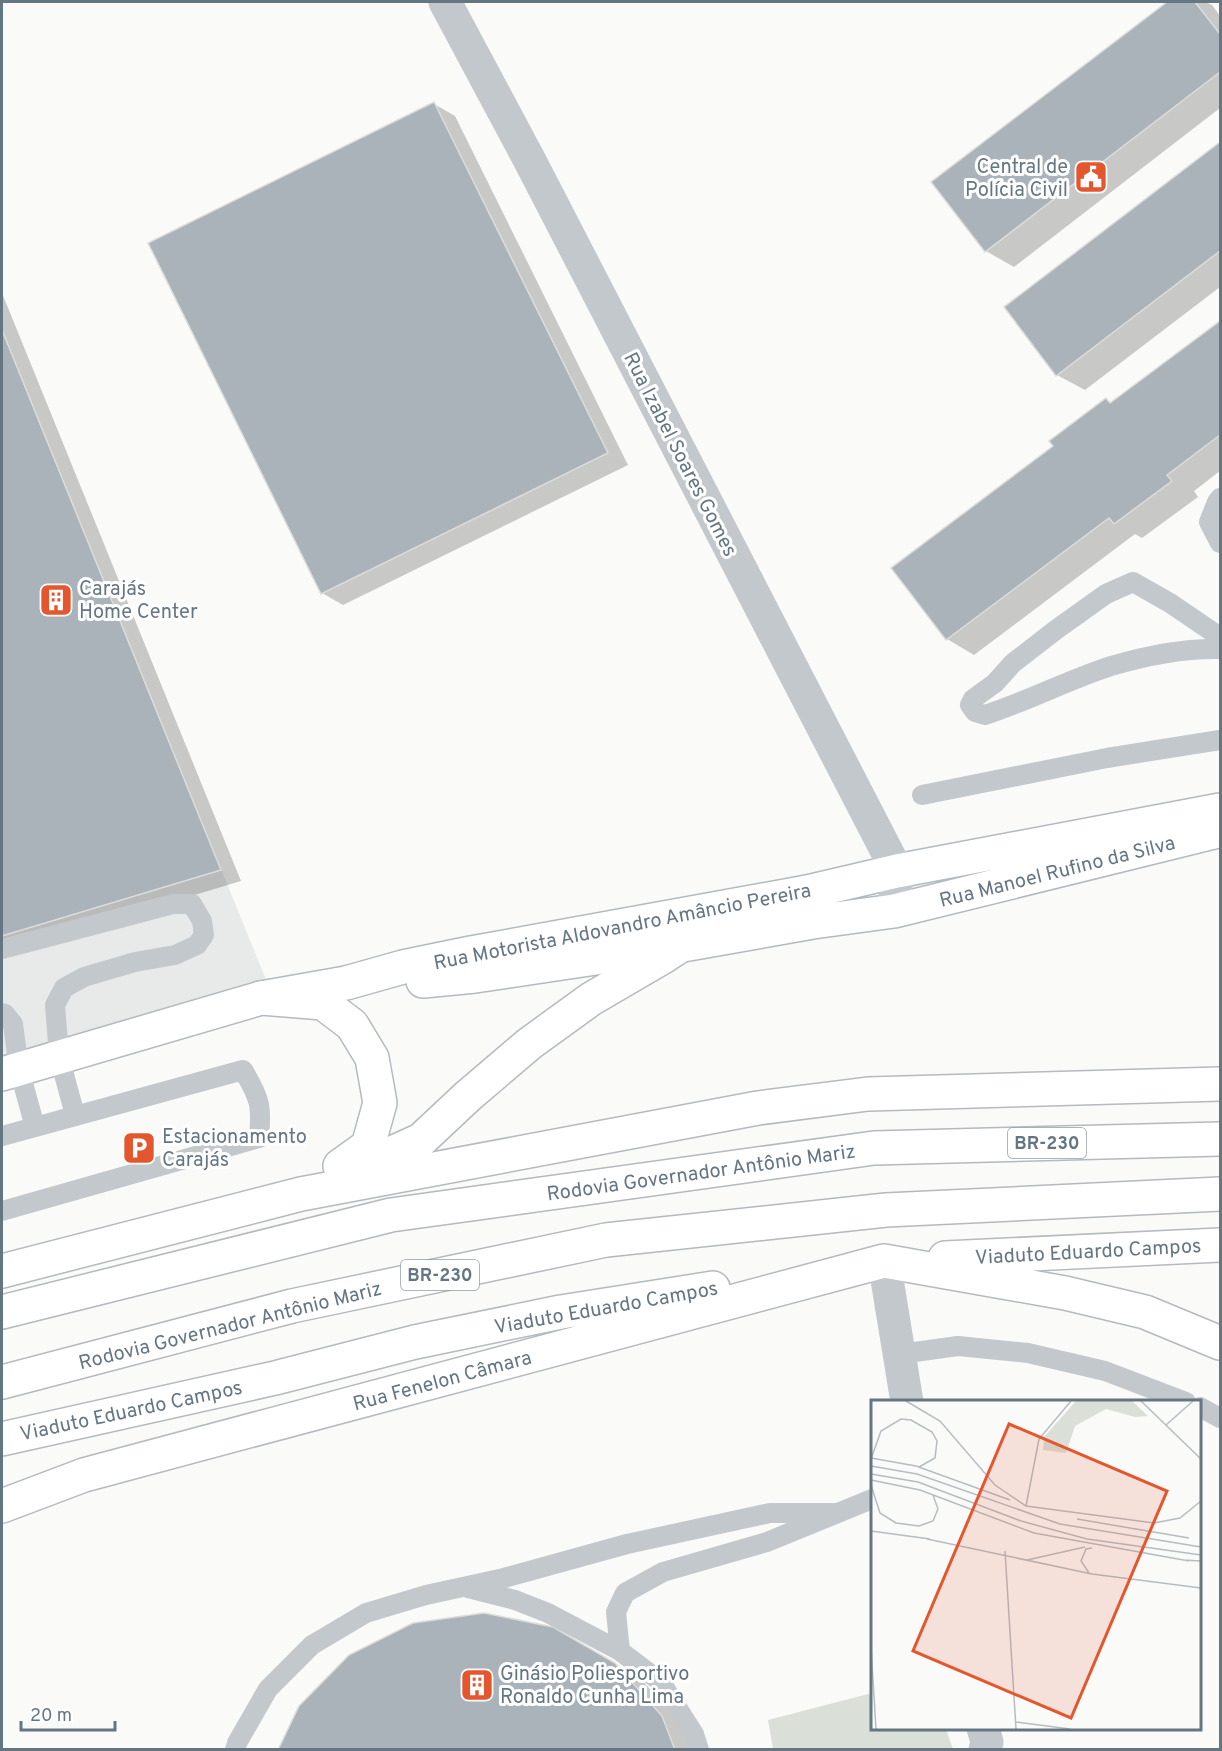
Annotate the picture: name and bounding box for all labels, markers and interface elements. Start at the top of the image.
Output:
place label: Central de Polícia Civil [965,155,1068,204]
public building icon: Central de Polícia Civil [1073,159,1109,195]
street label: Rua Izabel Soares Gomes [616,348,742,561]
place label: Carajás Home Center [79,577,198,626]
building icon: Carajás Home Center [38,582,74,618]
street label: Rua Manoel Rufino da Silva [937,831,1178,915]
street label: Rua Motorista Aldovandro Amâncio Pereira [431,879,813,977]
place label: Estacionamento Carajás [162,1125,307,1174]
road number: BR-230 [1008,1128,1086,1158]
parking icon: Estacionamento Carajás [121,1130,157,1166]
street label: Rodovia Governador Antônio Mariz [545,1139,857,1209]
street label: Viaduto Eduardo Campos [974,1234,1202,1272]
road number: BR-230 [401,1260,479,1290]
street label: Viaduto Eduardo Campos [492,1276,720,1341]
street label: Rodovia Governador Antônio Mariz [76,1277,385,1377]
street label: Rua Fenelon Câmara [350,1346,535,1418]
street label: Viaduto Eduardo Campos [18,1376,245,1448]
inset map [871,1400,1201,1730]
place label: Ginásio Poliesportivo Ronaldo Cunha Lima [500,1662,689,1711]
building icon: Ginásio Poliesportivo Ronaldo Cunha Lima [459,1667,495,1703]
scale bar [21,1694,116,1732]
text: 20 m [30,1705,72,1728]

